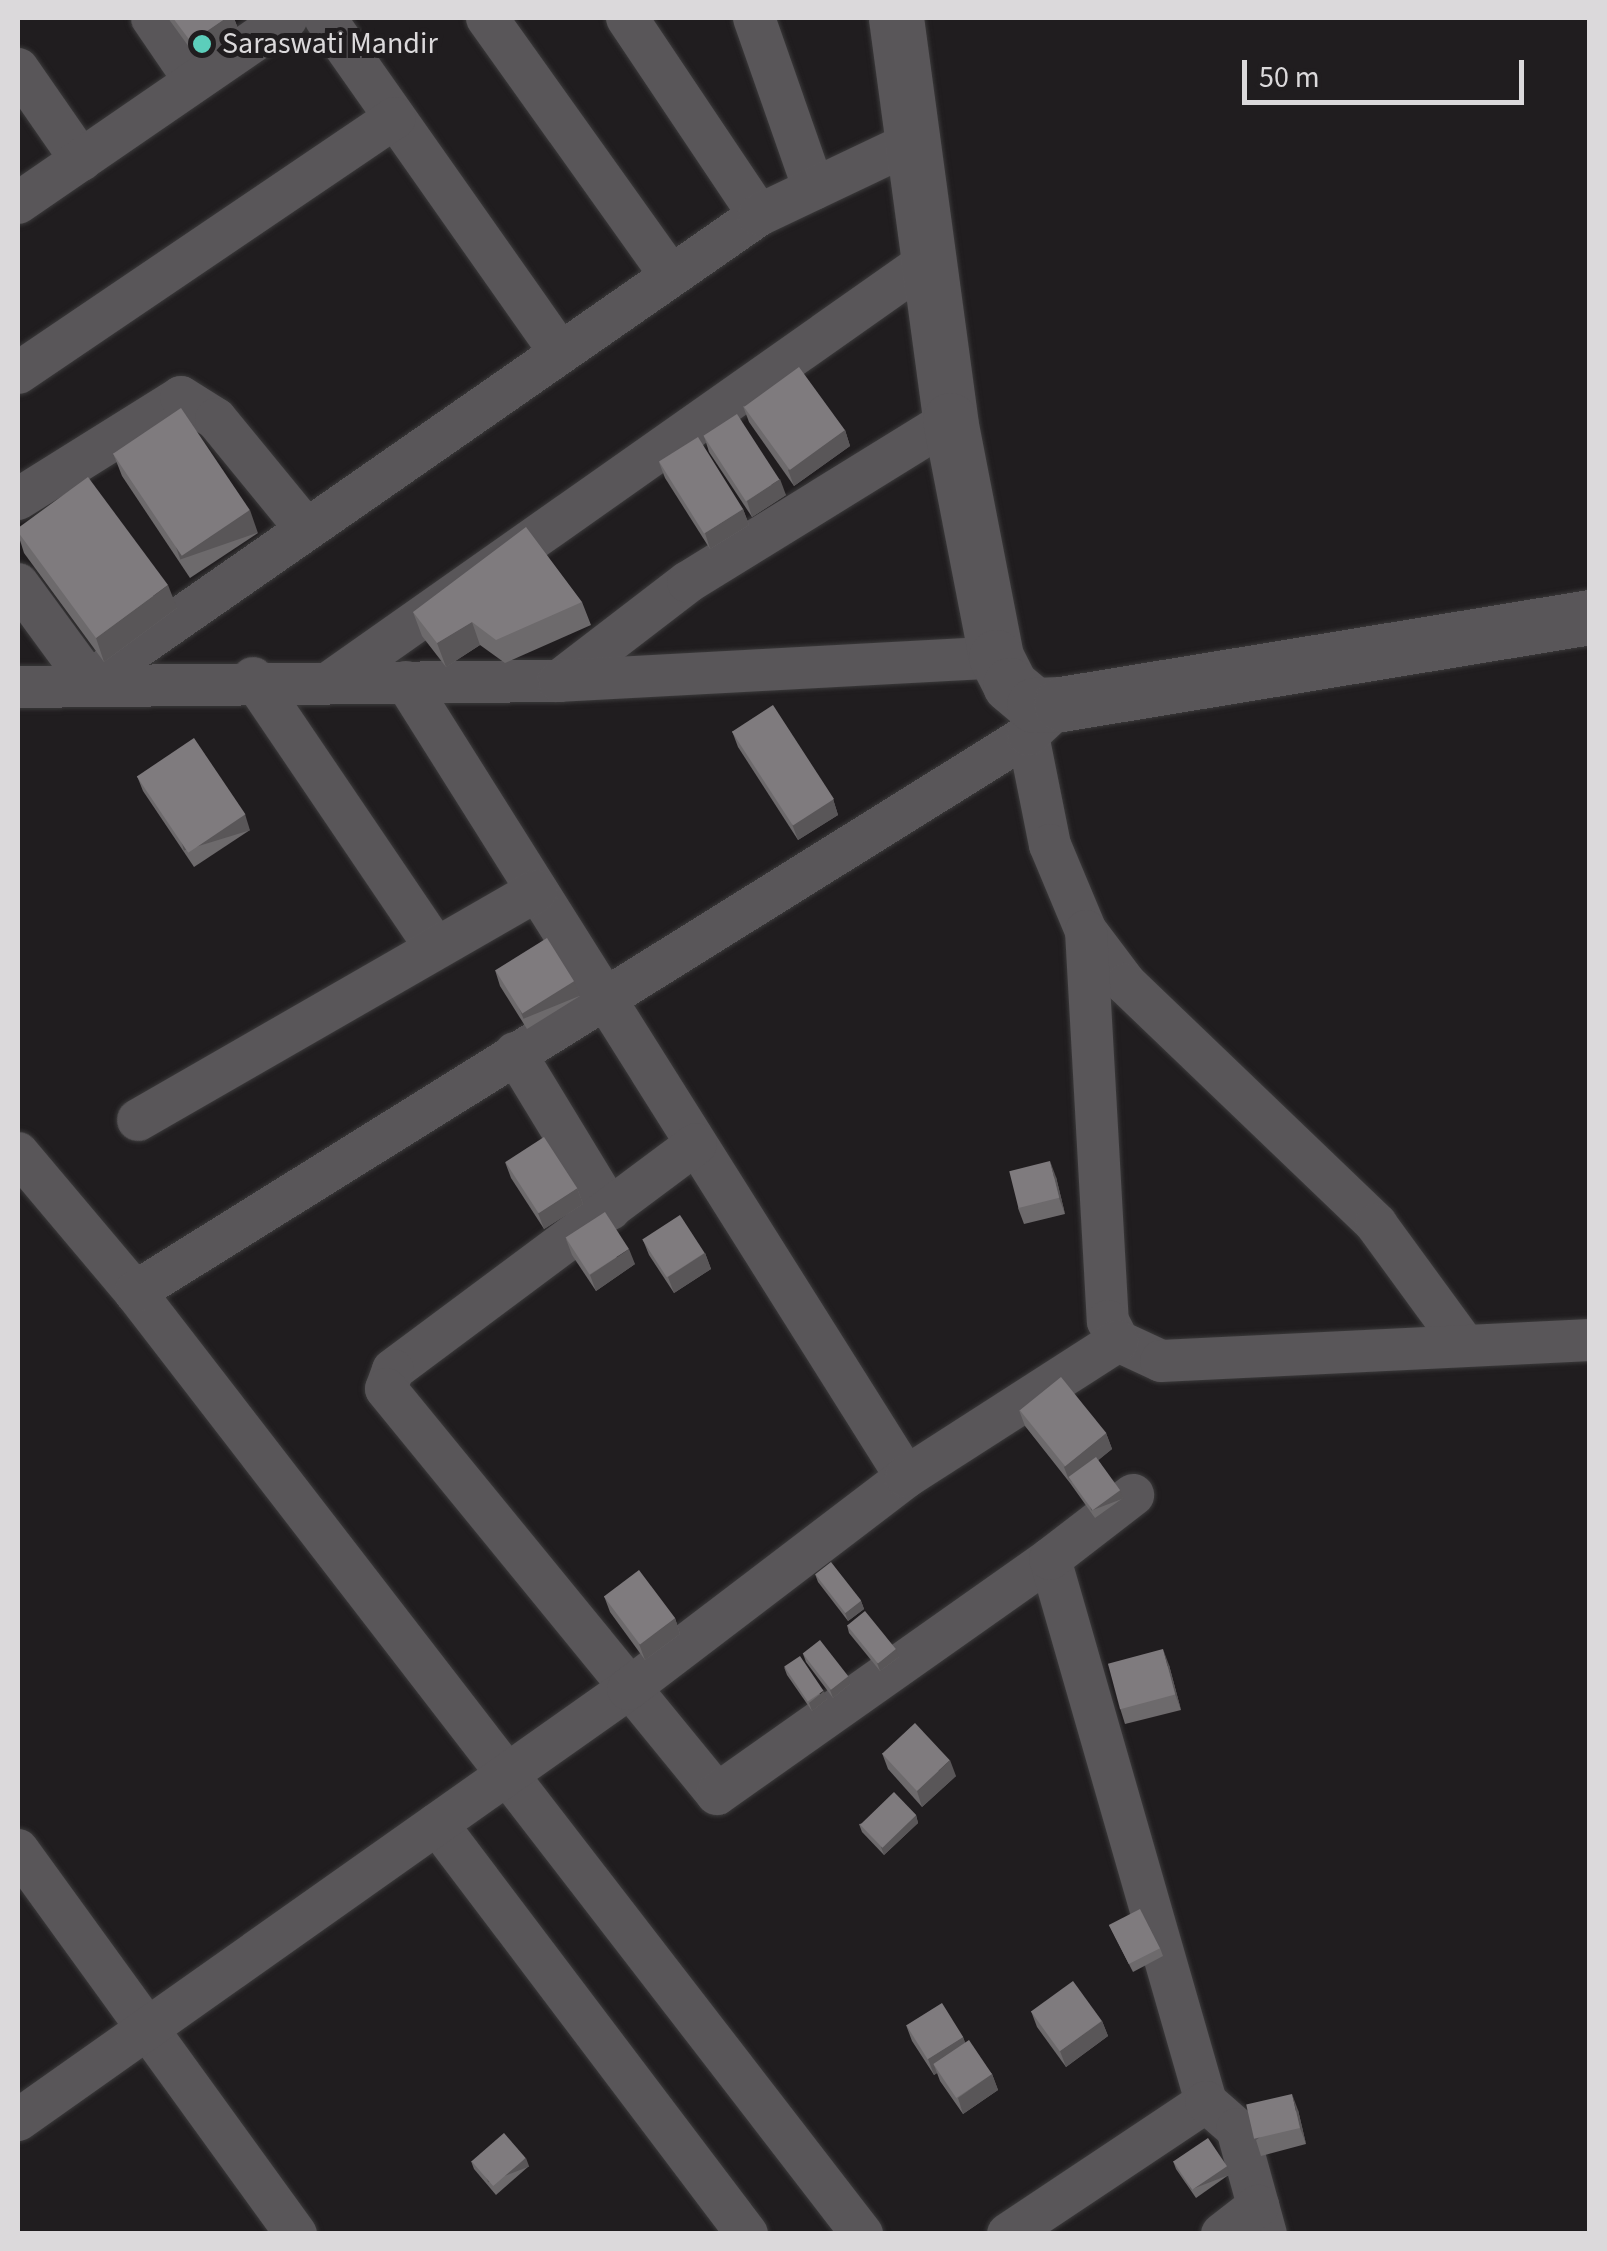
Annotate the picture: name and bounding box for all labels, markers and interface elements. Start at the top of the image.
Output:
place label: Saraswati Mandir [222,26,438,62]
marker: Saraswati Mandir [191,33,213,55]
scale bar [1247,40,1530,102]
text: 50 m [1259,56,1320,99]

